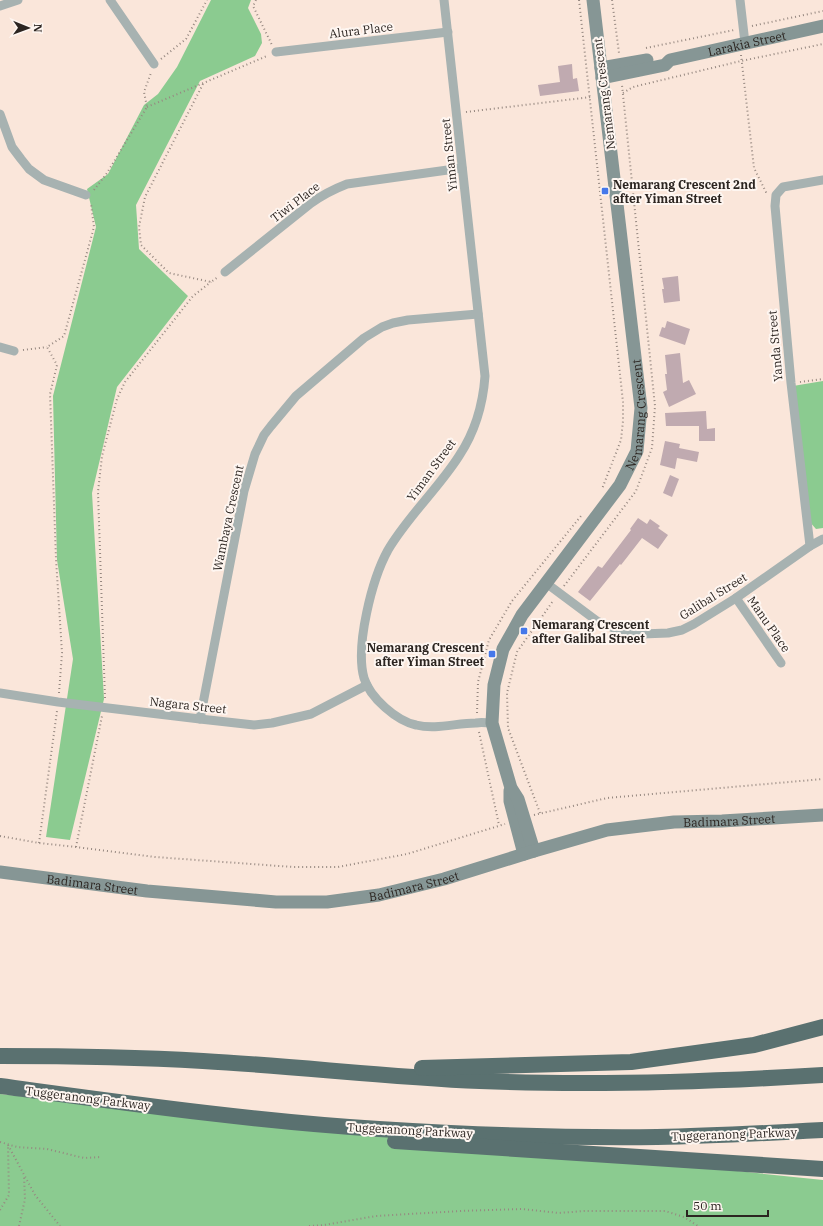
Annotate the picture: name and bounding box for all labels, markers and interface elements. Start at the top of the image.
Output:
north arrow [8,8,48,48]
street label: Alura Place [328,19,394,41]
text: N [31,24,45,33]
street label: Larakia Street [706,27,787,59]
street label: Nemarang Crescent [590,37,618,151]
street label: Yiman Street [438,118,460,192]
place label: Nemarang Crescent 2nd after Yiman Street [613,177,756,206]
street label: Tiwi Place [267,179,323,225]
marker: Nemarang Crescent 2nd after Yiman Street [600,186,610,196]
street label: Yanda Street [764,310,786,382]
street label: Nemarang Crescent [621,359,649,472]
street label: Yiman Street [403,436,459,504]
street label: Wambaya Crescent [209,464,247,572]
street label: Galibal Street [677,569,749,623]
street label: Manu Place [744,593,794,655]
place label: Nemarang Crescent after Galibal Street [532,617,650,646]
marker: Nemarang Crescent after Galibal Street [519,626,529,636]
place label: Nemarang Crescent after Yiman Street [367,640,485,669]
marker: Nemarang Crescent after Yiman Street [487,649,497,659]
street label: Nagara Street [149,694,227,716]
street label: Badimara Street [683,810,776,829]
street label: Badimara Street [368,867,461,904]
street label: Badimara Street [46,871,139,897]
street label: Tuggeranong Parkway [25,1083,152,1113]
street label: Tuggeranong Parkway [347,1119,474,1141]
street label: Tuggeranong Parkway [671,1124,798,1144]
scale bar [687,1192,768,1218]
text: 50 m [693,1198,722,1213]

